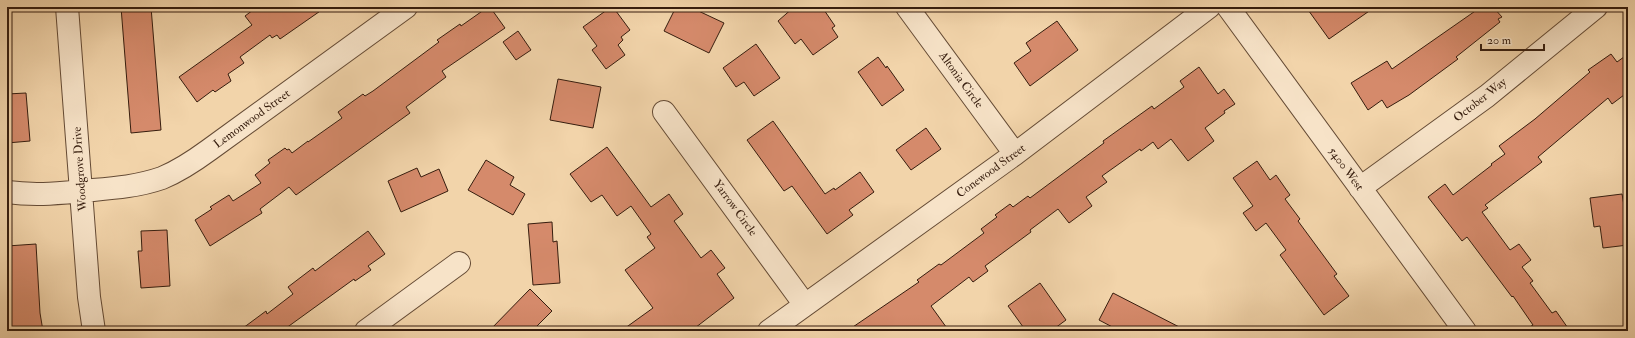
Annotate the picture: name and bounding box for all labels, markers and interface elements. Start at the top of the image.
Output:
scale bar [1481,26,1544,52]
text: 20 m [1487,33,1512,48]
street label: Altonia Circle [935,48,987,111]
street label: October Way [1450,74,1510,125]
street label: Lemonwood Street [211,86,293,152]
street label: Woodgrove Drive [70,126,91,213]
street label: Conewood Street [953,141,1029,201]
street label: 5400 West [1325,144,1367,194]
street label: Yarrow Circle [710,177,760,239]

